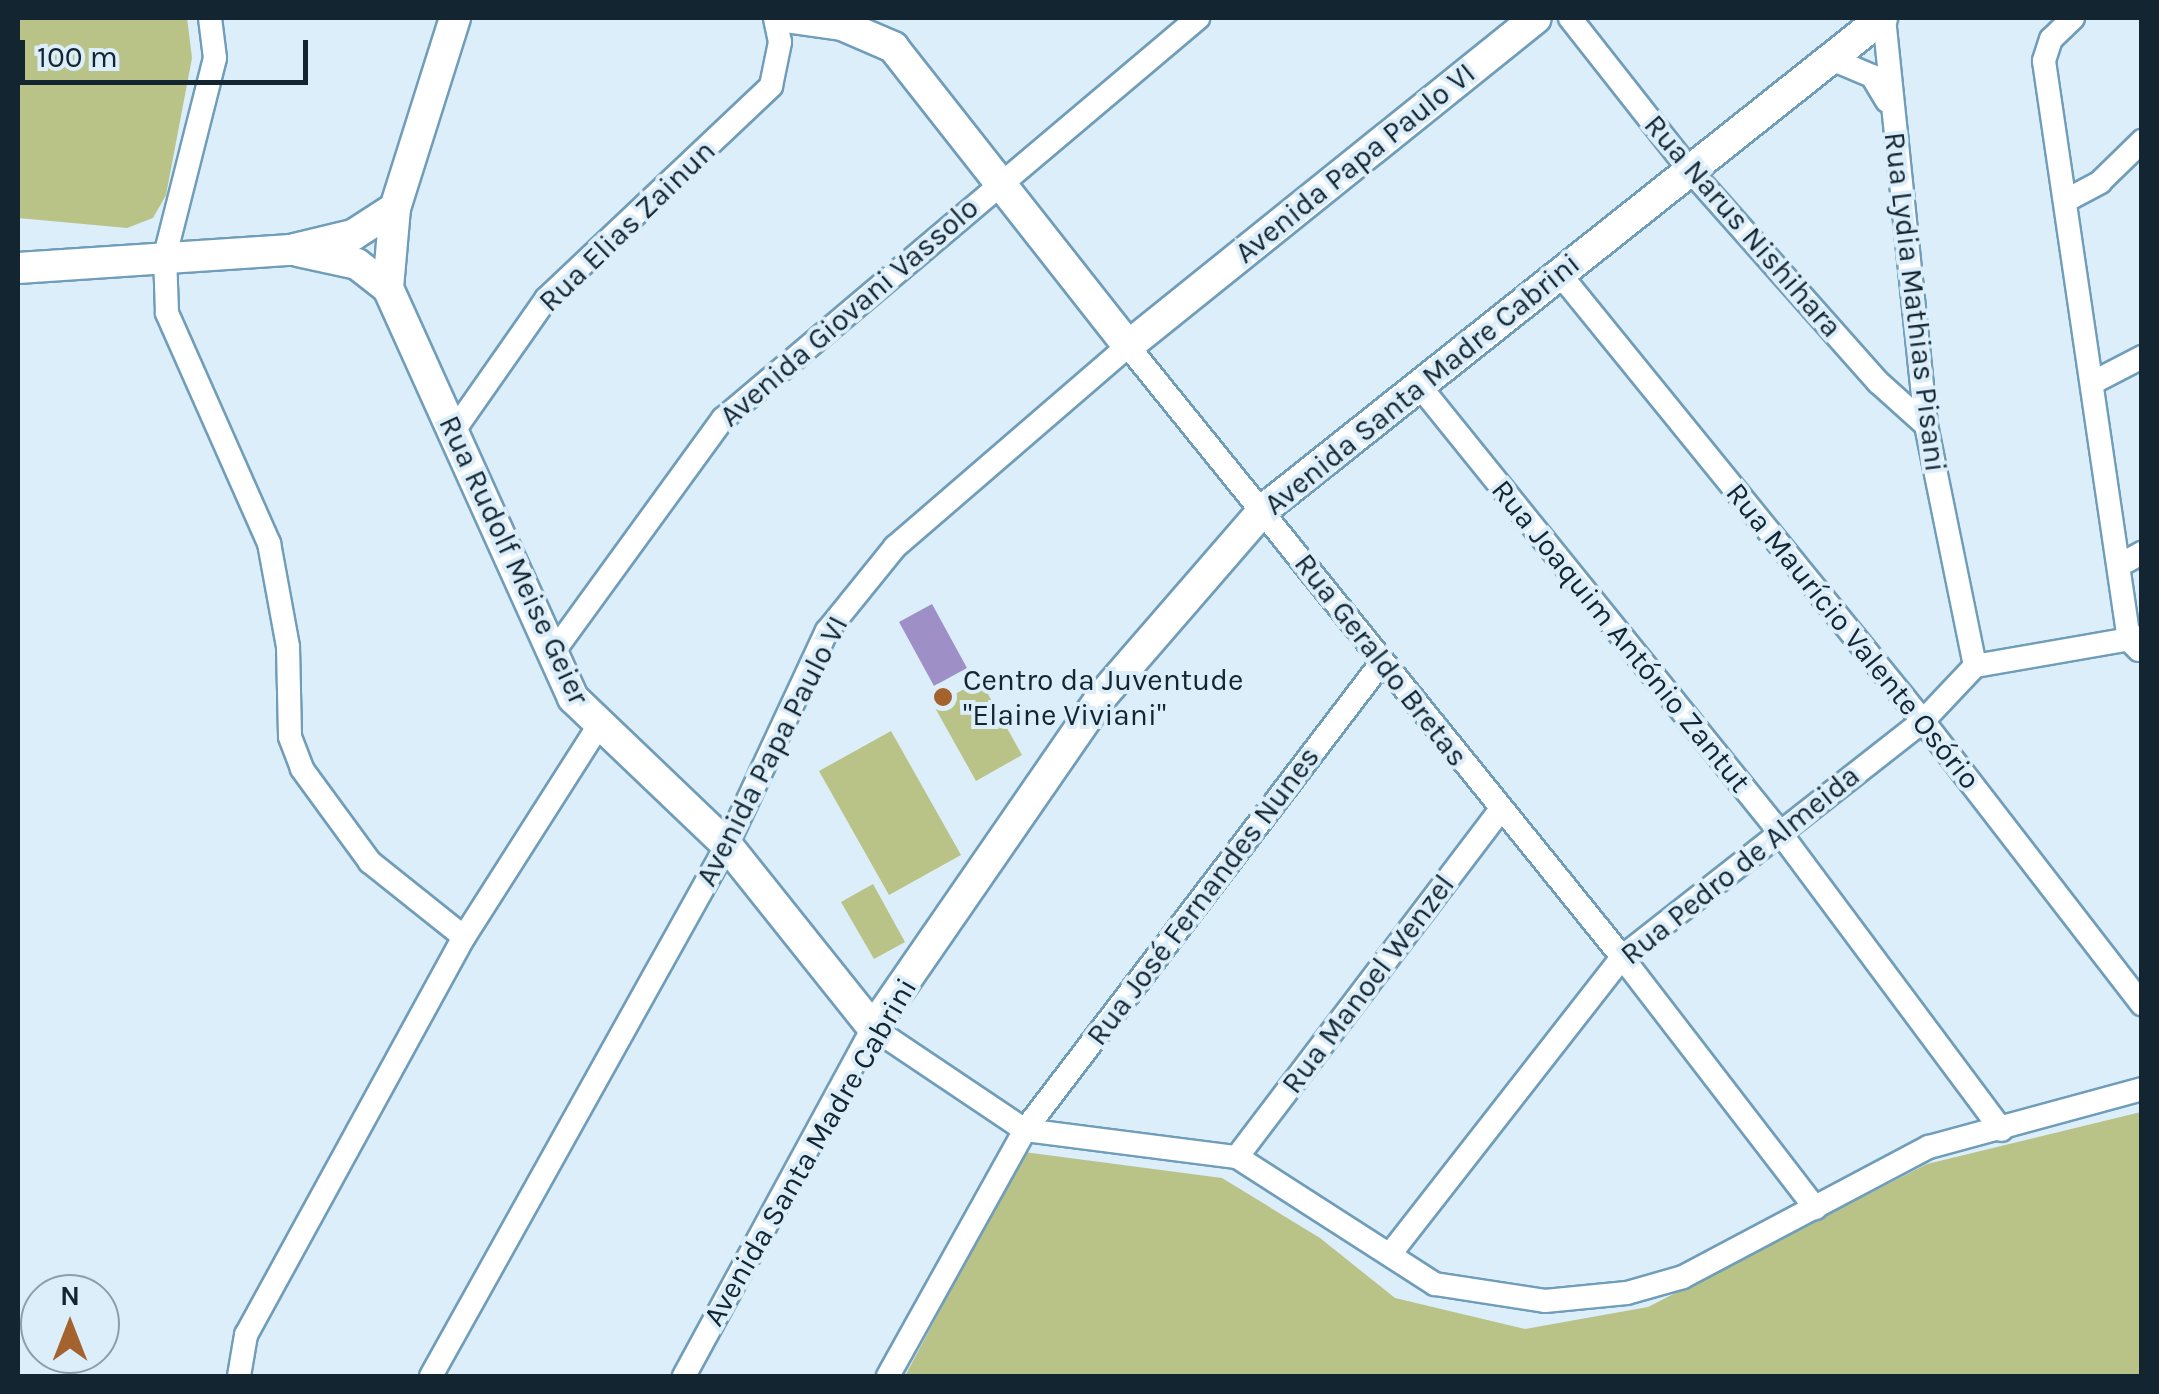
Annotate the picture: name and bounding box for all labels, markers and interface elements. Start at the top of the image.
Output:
scale bar [25,20,312,82]
text: 100 m [37,39,118,75]
street label: Avenida Papa Paulo VI [1228,55,1482,271]
street label: Rua Narus Nishihara [1636,107,1850,345]
street label: Rua Lydia Mathias Pisani [1876,130,1954,474]
street label: Rua Elias Zainun [531,133,723,319]
street label: Avenida Giovani Vassolo [712,190,986,434]
street label: Avenida Santa Madre Cabrini [1257,245,1587,523]
street label: Rua Rudolf Meise Geier [431,410,597,710]
street label: Rua Joaquim António Zantut [1484,472,1758,800]
street label: Rua Maurício Valente Osório [1718,476,1988,796]
street label: Rua Geraldo Bretas [1287,546,1475,774]
street label: Avenida Papa Paulo VI [688,610,856,892]
place label: Centro da Juventude "Elaine Viviani" [963,662,1243,732]
marker: Centro da Juventude "Elaine Viviani" [932,686,954,708]
street label: Rua José Fernandes Nunes [1079,739,1327,1053]
street label: Rua Pedro de Almeida [1613,758,1867,972]
street label: Rua Manoel Wenzel [1274,867,1462,1101]
street label: Avenida Santa Madre Cabrini [695,972,925,1332]
north arrow [20,1274,120,1374]
text: N [60,1279,80,1312]

